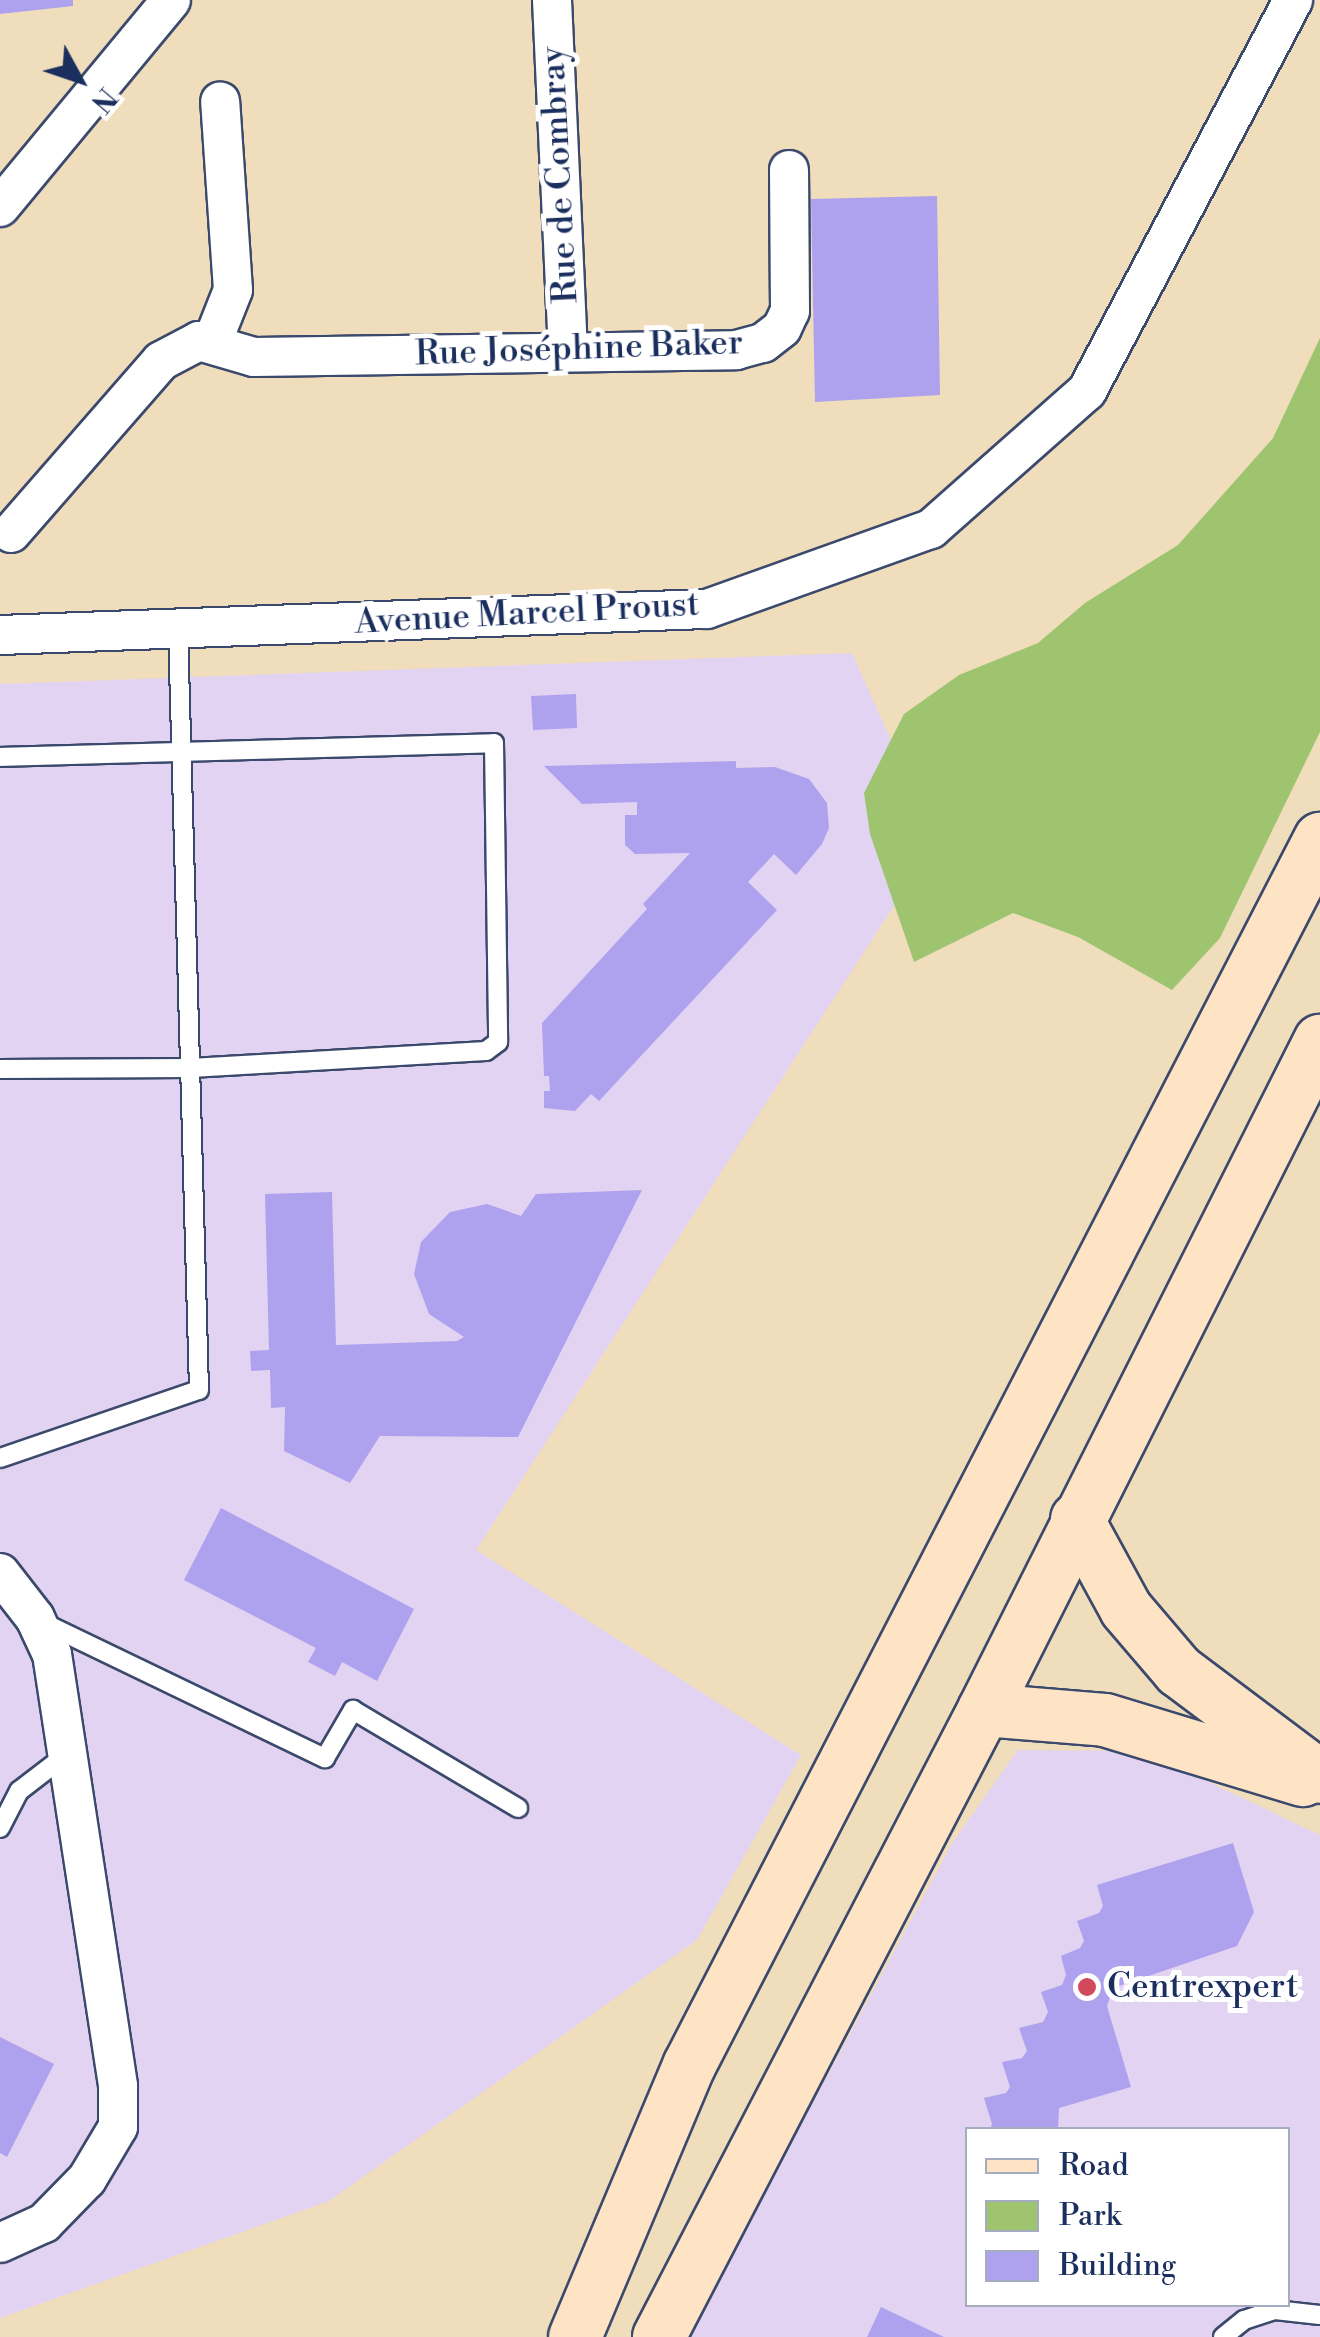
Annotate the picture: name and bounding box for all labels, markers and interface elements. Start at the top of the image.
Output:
north arrow [30,30,130,130]
street label: Rue de Combray [532,45,588,305]
text: N [83,80,124,119]
street label: Rue Joséphine Baker [414,322,744,376]
street label: Avenue Marcel Proust [354,584,700,644]
place label: Centrexpert [1107,1966,1298,2008]
marker: Centrexpert [1076,1976,1098,1998]
legend [965,2127,1290,2307]
text: Road [1059,2147,1129,2185]
text: Park [1059,2197,1121,2235]
text: Building [1059,2247,1176,2285]

